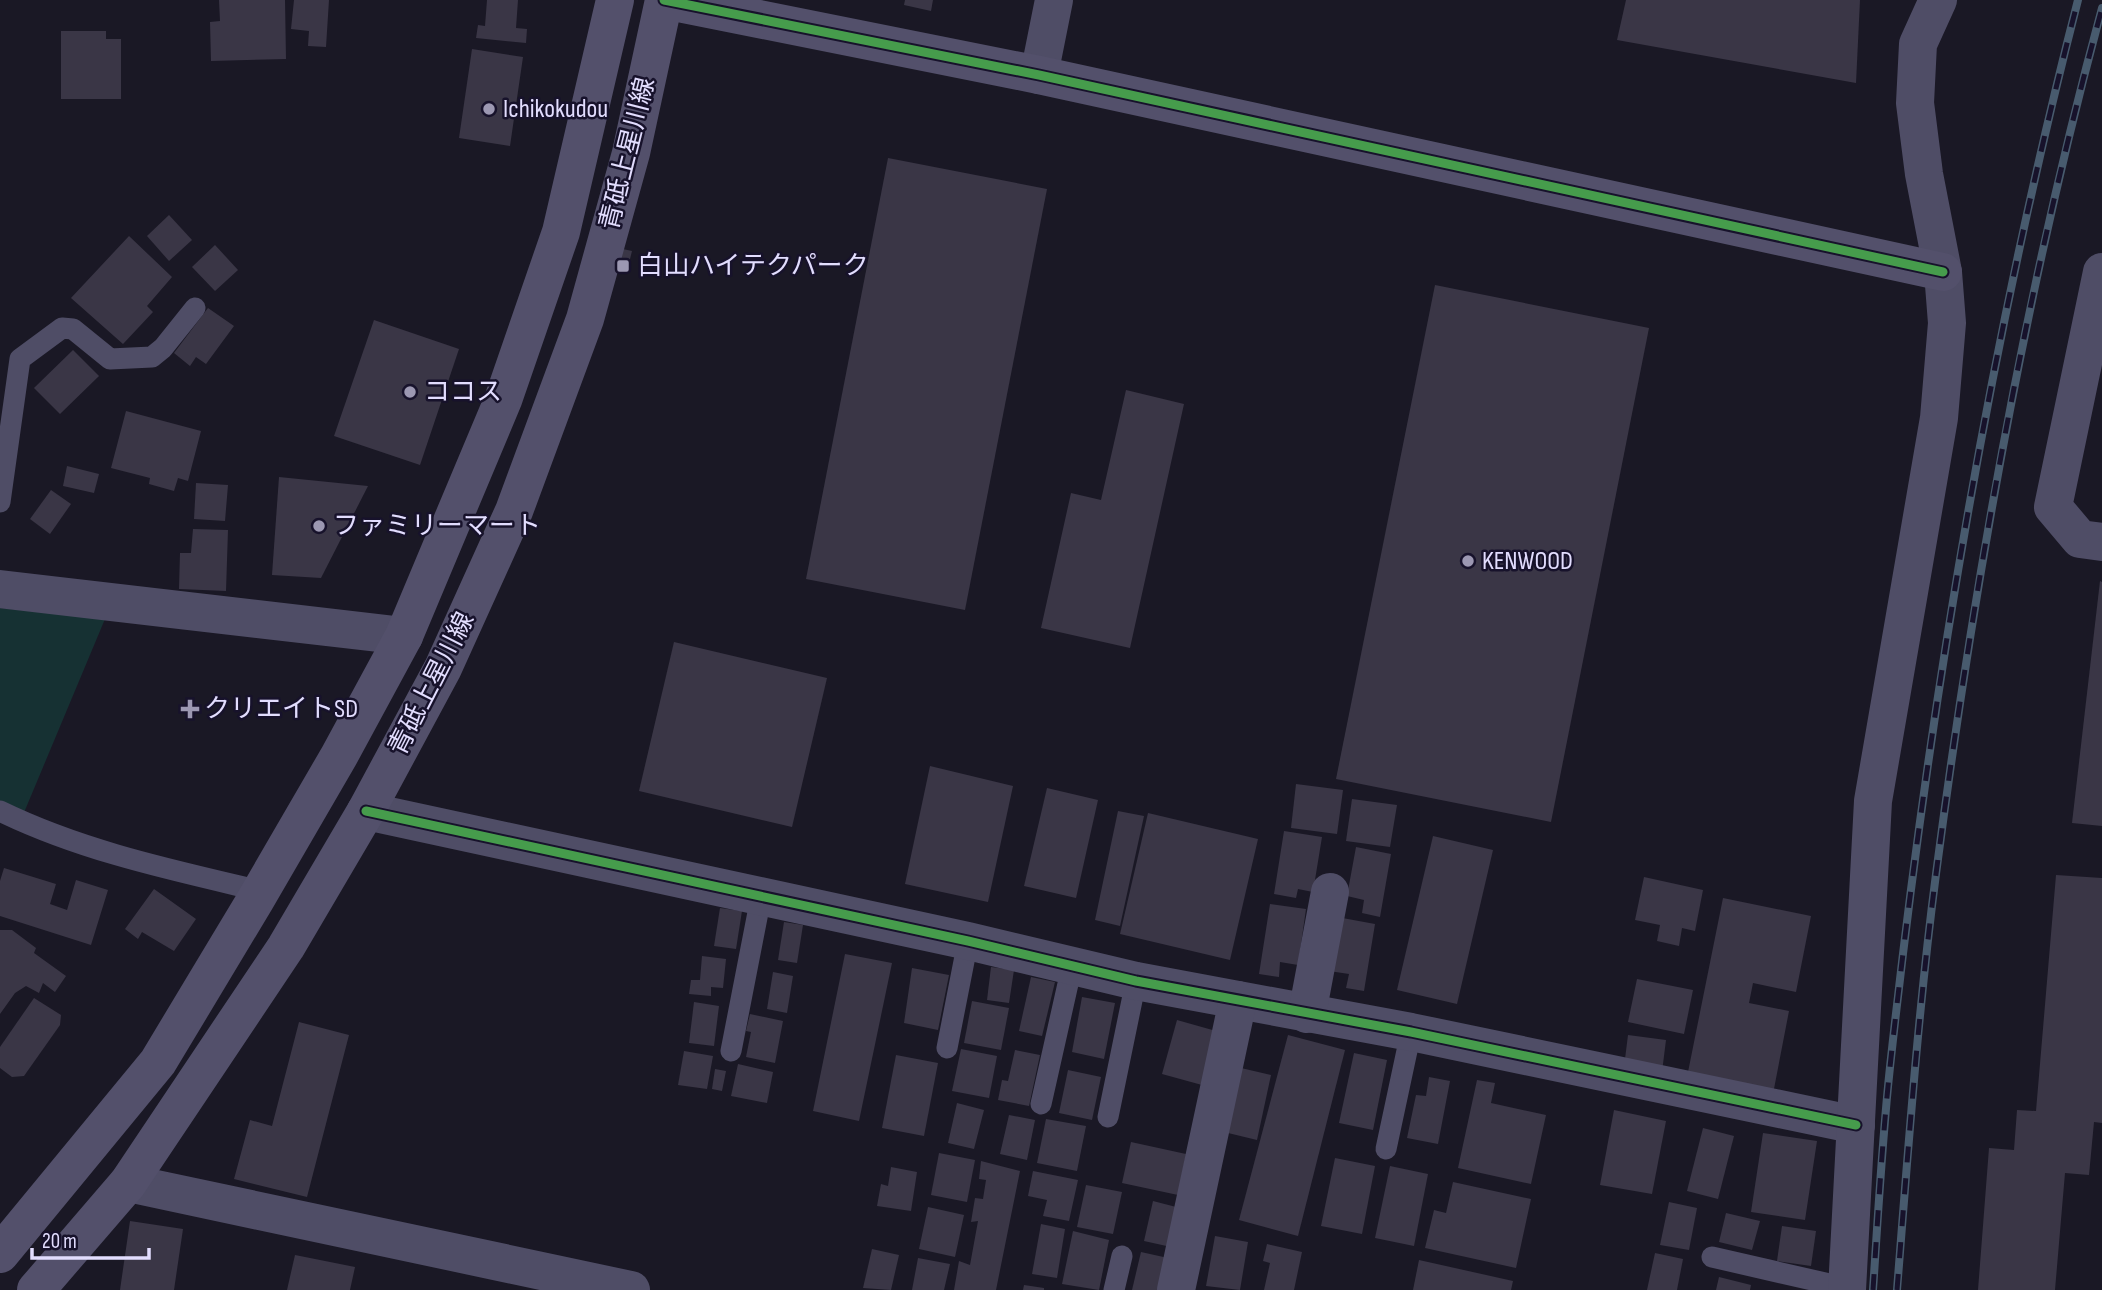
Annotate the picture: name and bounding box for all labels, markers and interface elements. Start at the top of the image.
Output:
street label: 青砥上星川線 [594,75,662,233]
place label: Ichikokudou [503,94,608,125]
marker: Ichikokudou [481,101,497,117]
place label: 白山ハイテクパーク [637,251,869,282]
marker: 白山ハイテクパーク [615,258,631,274]
place label: ココス [424,377,502,408]
marker: ココス [402,384,418,400]
place label: ファミリーマート [333,511,541,542]
marker: ファミリーマート [311,518,327,534]
place label: KENWOOD [1482,546,1573,577]
marker: KENWOOD [1460,553,1476,569]
street label: 青砥上星川線 [383,607,481,761]
place label: クリエイトSD [204,694,358,725]
marker: クリエイトSD [182,701,198,717]
scale bar [32,1216,149,1260]
text: 20 m [42,1229,77,1254]

